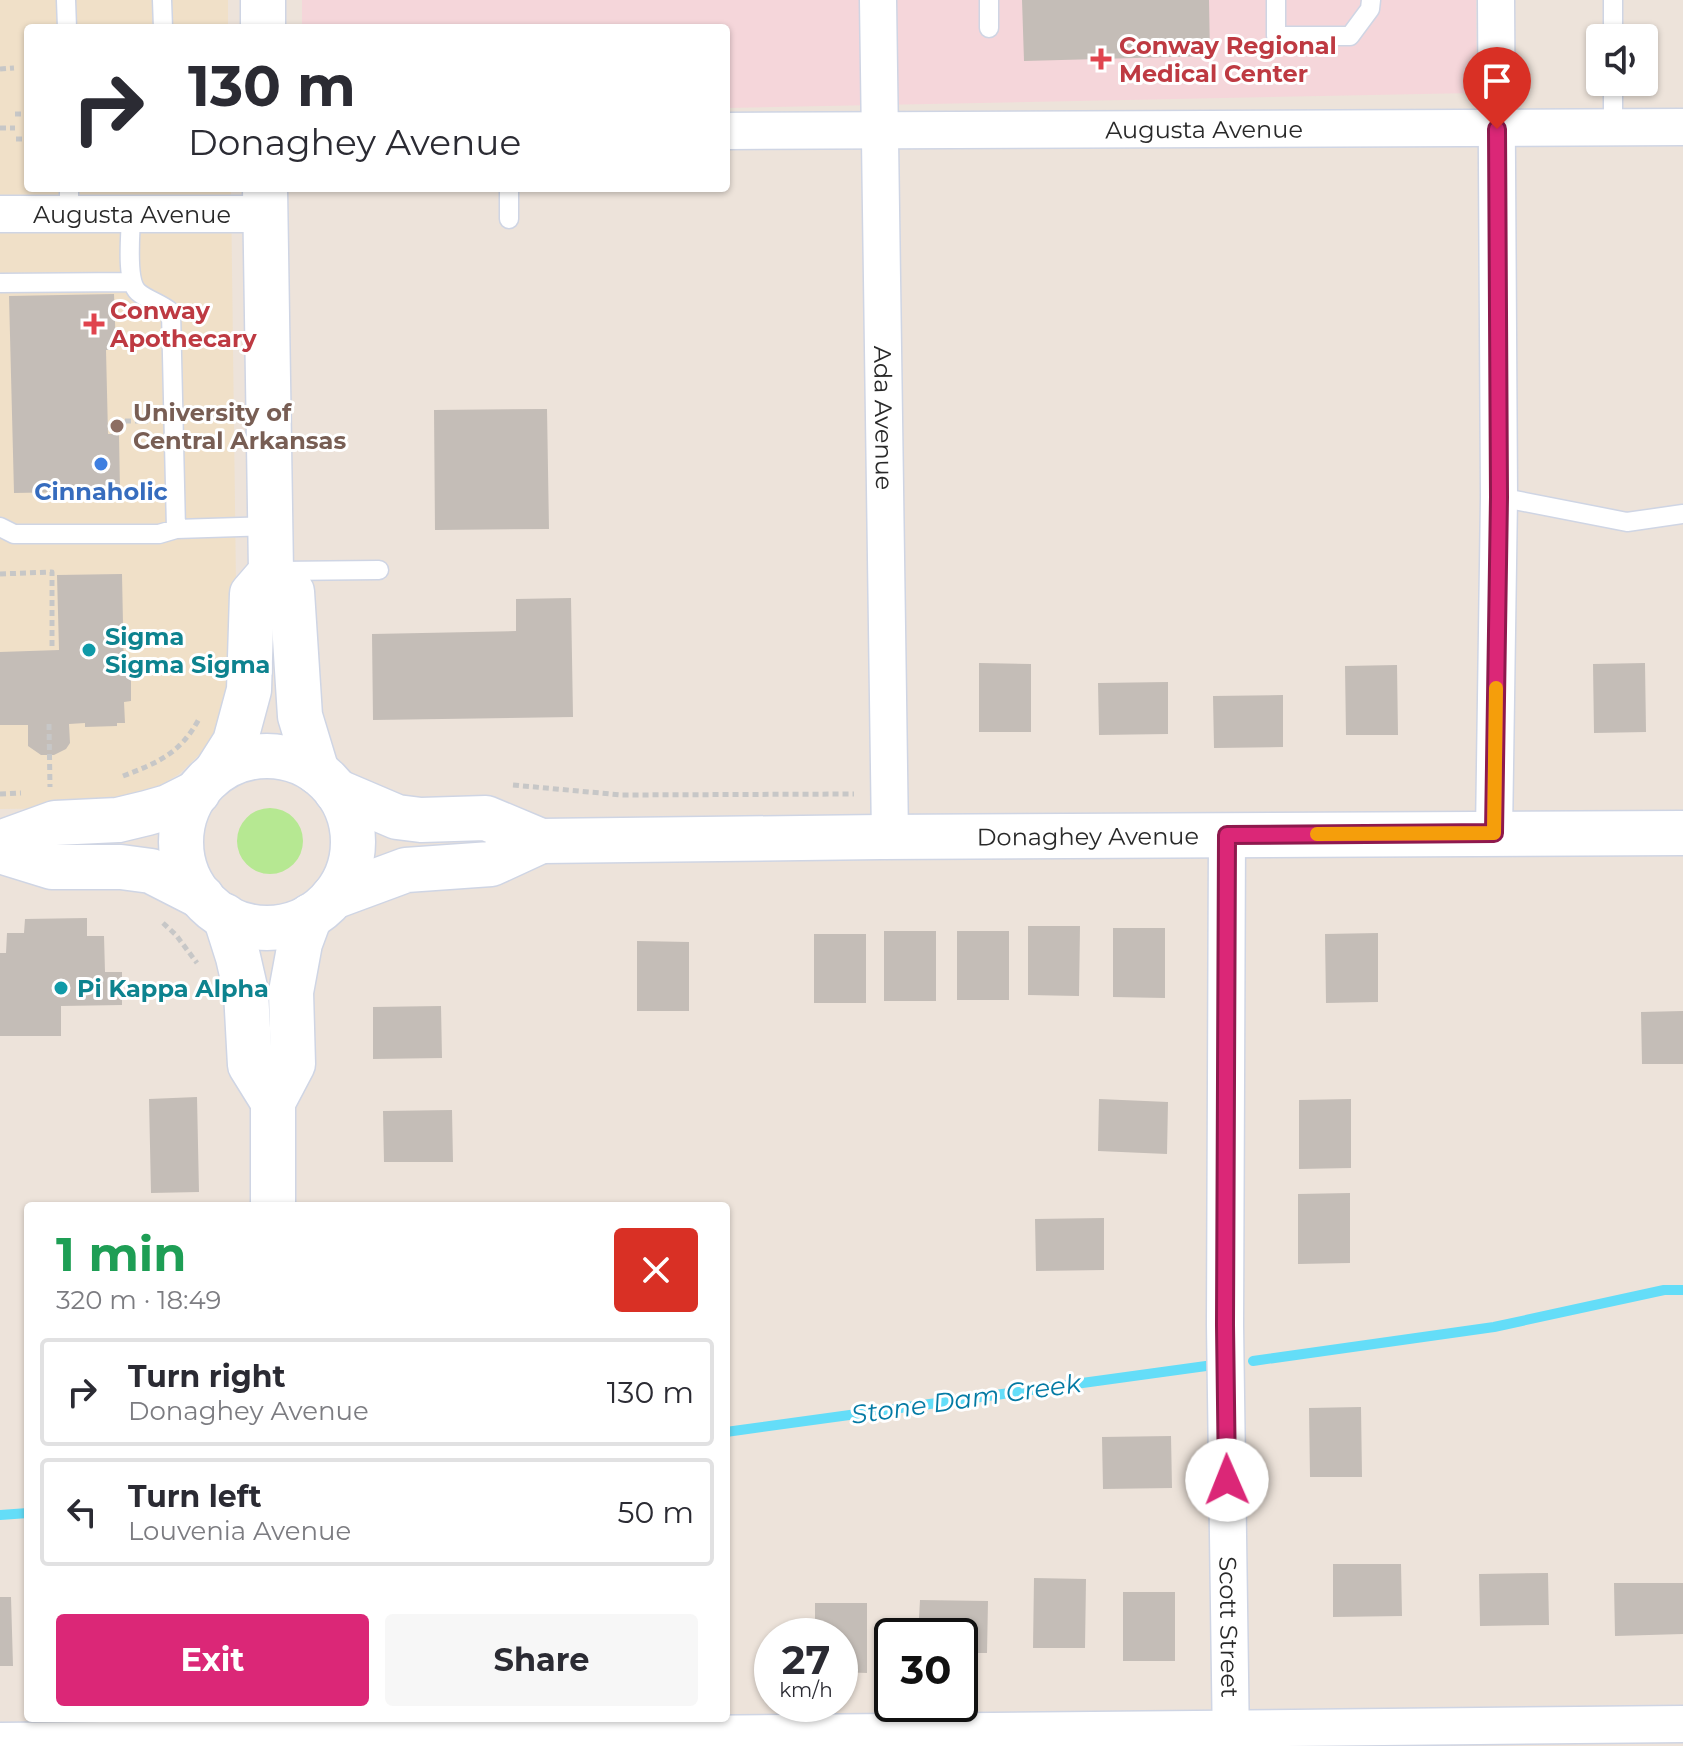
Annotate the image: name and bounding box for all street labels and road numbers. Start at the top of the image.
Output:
street label: Augusta Avenue [1105,114,1303,144]
street label: Augusta Avenue [33,200,231,229]
street label: Ada Avenue [868,346,900,490]
street label: Donaghey Avenue [977,821,1199,851]
street label: Scott Street [1214,1556,1245,1698]

